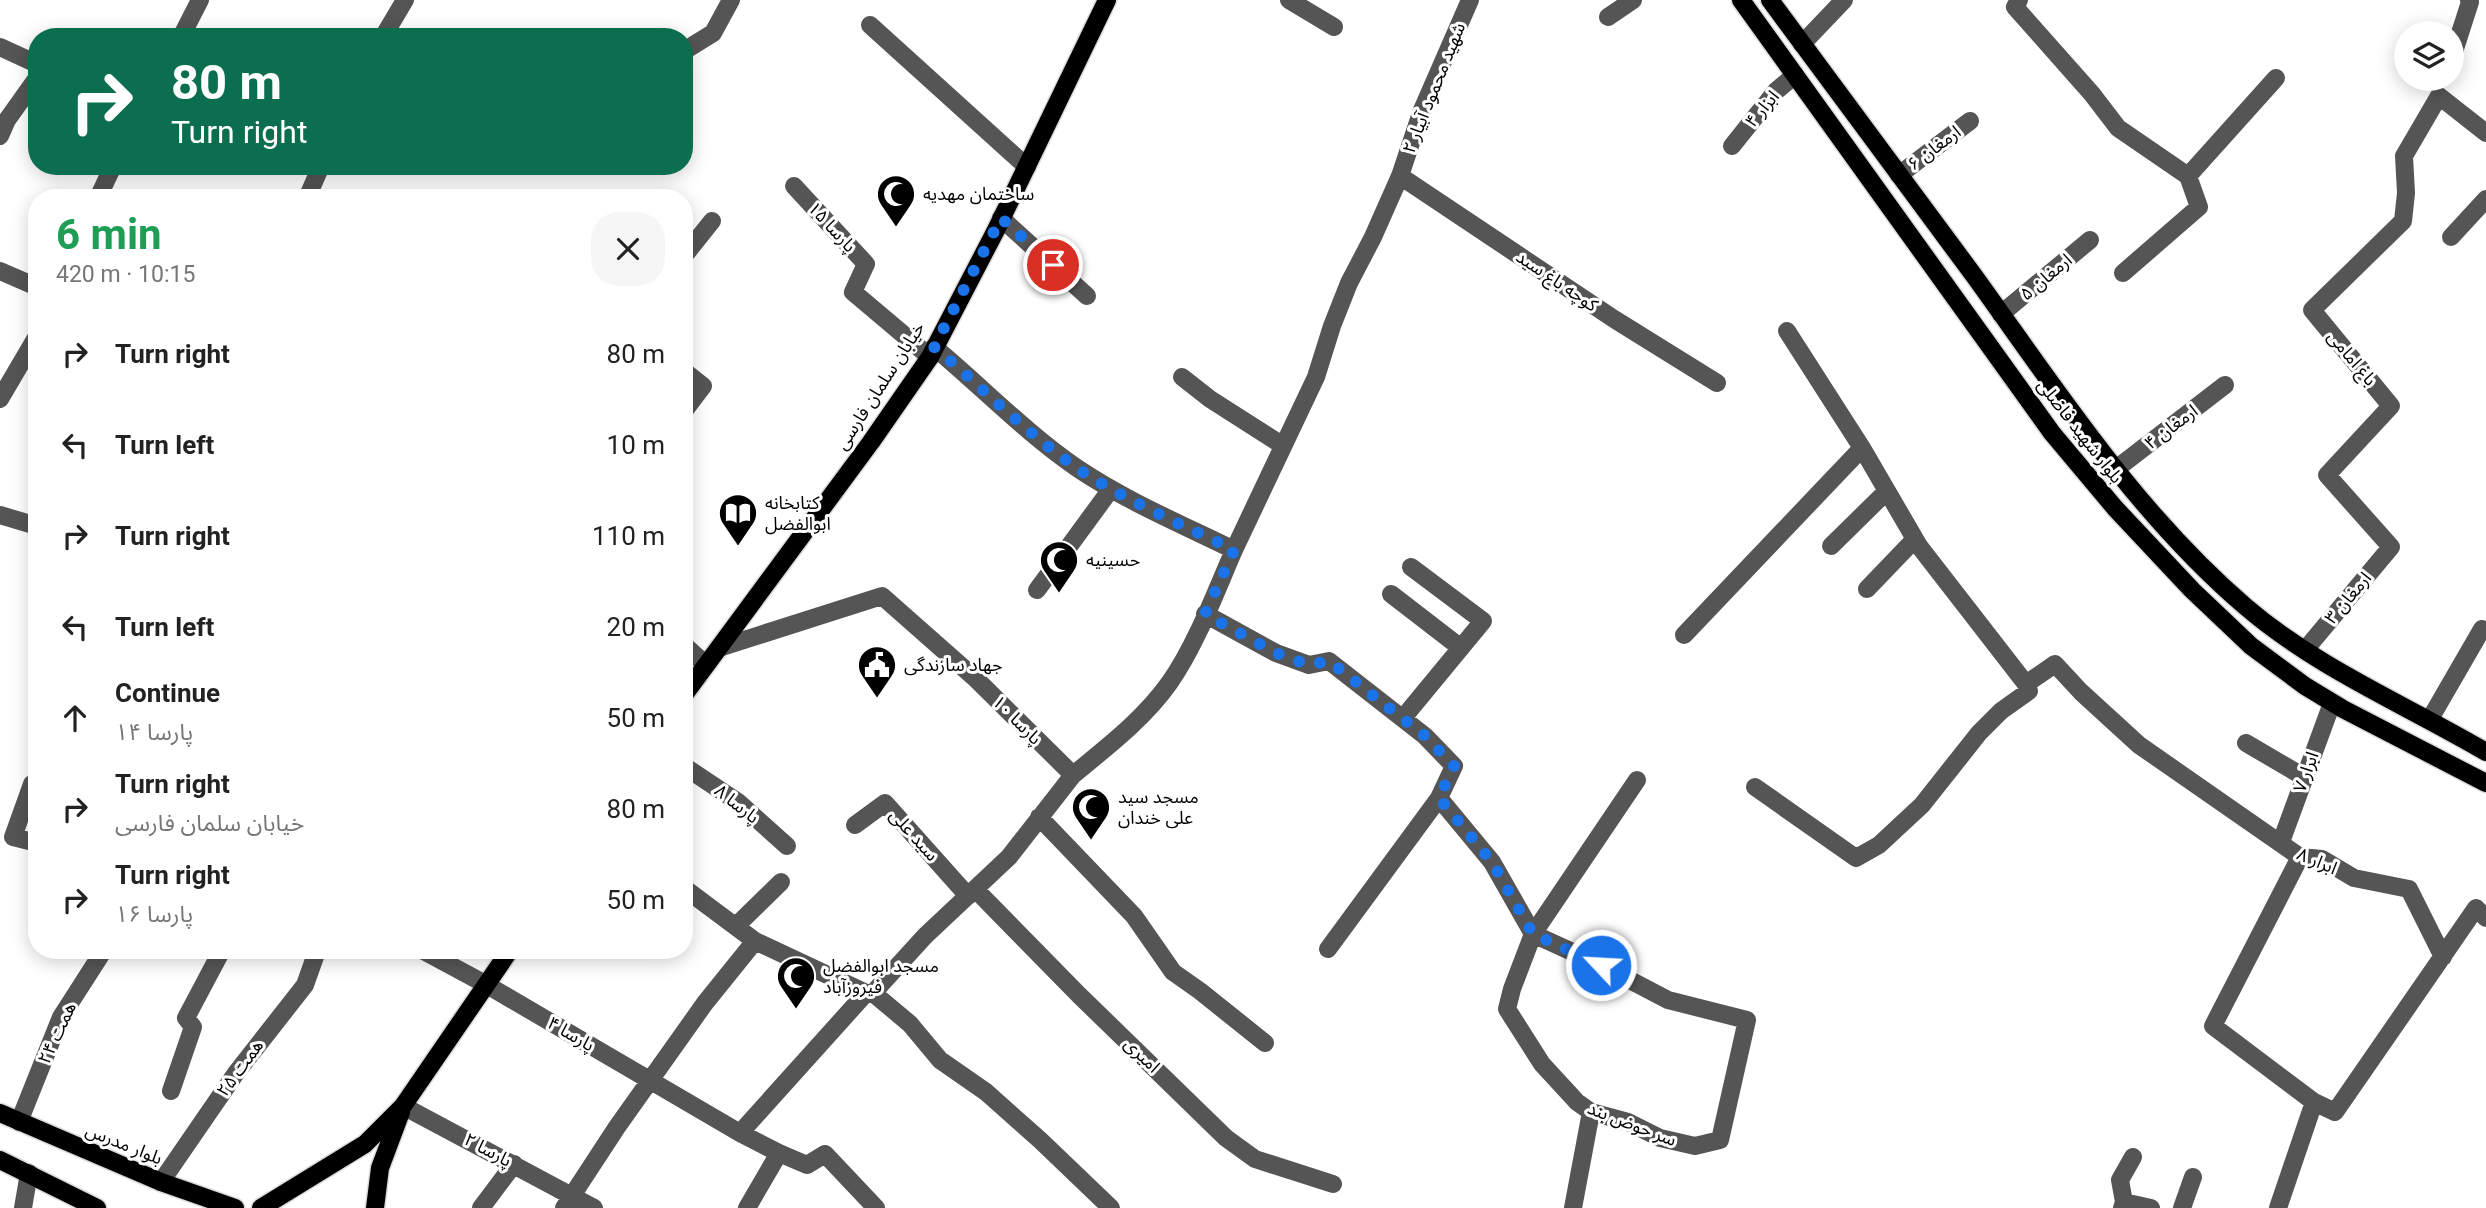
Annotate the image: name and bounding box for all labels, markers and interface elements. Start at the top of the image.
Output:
street label: شهید محمود آبیار ۲ [1398,19,1470,157]
map controls [2394,21,2464,91]
button: layers [2394,21,2464,91]
text: 80 m [171,54,282,111]
icon: right [56,56,147,147]
street label: ابزار ۴ [1740,86,1784,132]
text: Turn right [171,113,307,151]
street label: ارمغان ۶ [1903,121,1965,175]
mosque icon: ساختمان مهدیه [875,173,917,228]
place label: ساختمان مهدیه [923,183,1034,205]
street label: پارسا ۱۵ [803,197,861,257]
text: 6 min [56,210,162,259]
button: close [591,212,665,286]
pin [1023,235,1083,295]
icon: arrive [1034,246,1072,284]
street label: کوچه باغ سید [1510,246,1603,319]
street label: ارمغان ۵ [2015,249,2077,305]
text: 420 m · 10:15 [56,261,195,288]
street label: خیابان سلمان فارسی [830,318,930,454]
street label: باغ امامی [2320,326,2381,392]
icon: right [56,335,94,373]
text: Turn right [115,339,230,369]
text: 80 m [607,339,665,369]
street label: بلوار شهید فاضلی [2032,374,2128,488]
street label: ارمغان ۴ [2140,400,2202,454]
icon: left [56,426,94,464]
text: Turn left [115,430,214,460]
text: 10 m [607,430,665,460]
library icon: کتابخانه ابوالفضل [717,492,759,547]
place label: کتابخانه ابوالفضل [765,492,831,535]
icon: right [56,517,94,555]
text: Turn right [115,521,230,551]
text: 110 m [592,521,665,551]
mosque icon: حسینیه [1038,539,1080,594]
place label: حسینیه [1086,549,1140,570]
street label: ارمغان ۳ [2320,567,2376,629]
icon: left [56,608,94,646]
text: Turn left [115,612,214,642]
text: 20 m [607,612,665,642]
public building icon: جهاد سازندگی [856,644,898,699]
place label: جهاد سازندگی [904,654,1003,676]
text: Continue [115,678,220,708]
street label: پارسا ۱۰ [988,691,1046,749]
icon: ahead [56,699,94,737]
text: 50 m [607,703,665,733]
text: پارسا ۱۴ [115,719,193,746]
street label: ابرار ۷ [2289,749,2323,795]
text: Turn right [115,769,230,799]
street label: پارسا ۸ [710,780,764,828]
mosque icon: مسجد سید علی خندان [1070,786,1112,841]
place label: مسجد سید علی خندان [1118,786,1199,829]
icon: right [56,790,94,828]
text: 80 m [607,794,665,824]
street label: سید علی [885,804,943,866]
text: خیابان سلمان فارسی [115,810,304,837]
street label: ابرار ۸ [2294,843,2340,879]
text: Turn right [115,860,230,890]
icon: right [56,881,94,919]
text: 50 m [607,885,665,915]
text: پارسا ۱۶ [115,901,193,928]
position arrow [1564,928,1638,1002]
mosque icon: مسجد ابوالفضل فیروزآباد [775,955,817,1010]
place label: مسجد ابوالفضل فیروزآباد [823,955,939,998]
street label: همت ۲۴ [33,999,80,1067]
street label: پارسا ۴ [543,1012,599,1056]
street label: امیری [1120,1033,1164,1077]
street label: همت ۲۵ [212,1035,267,1100]
street label: سر حوض بند [1584,1097,1680,1151]
street label: بلوار مدرس [82,1119,166,1169]
street label: پارسا ۲ [460,1128,516,1172]

